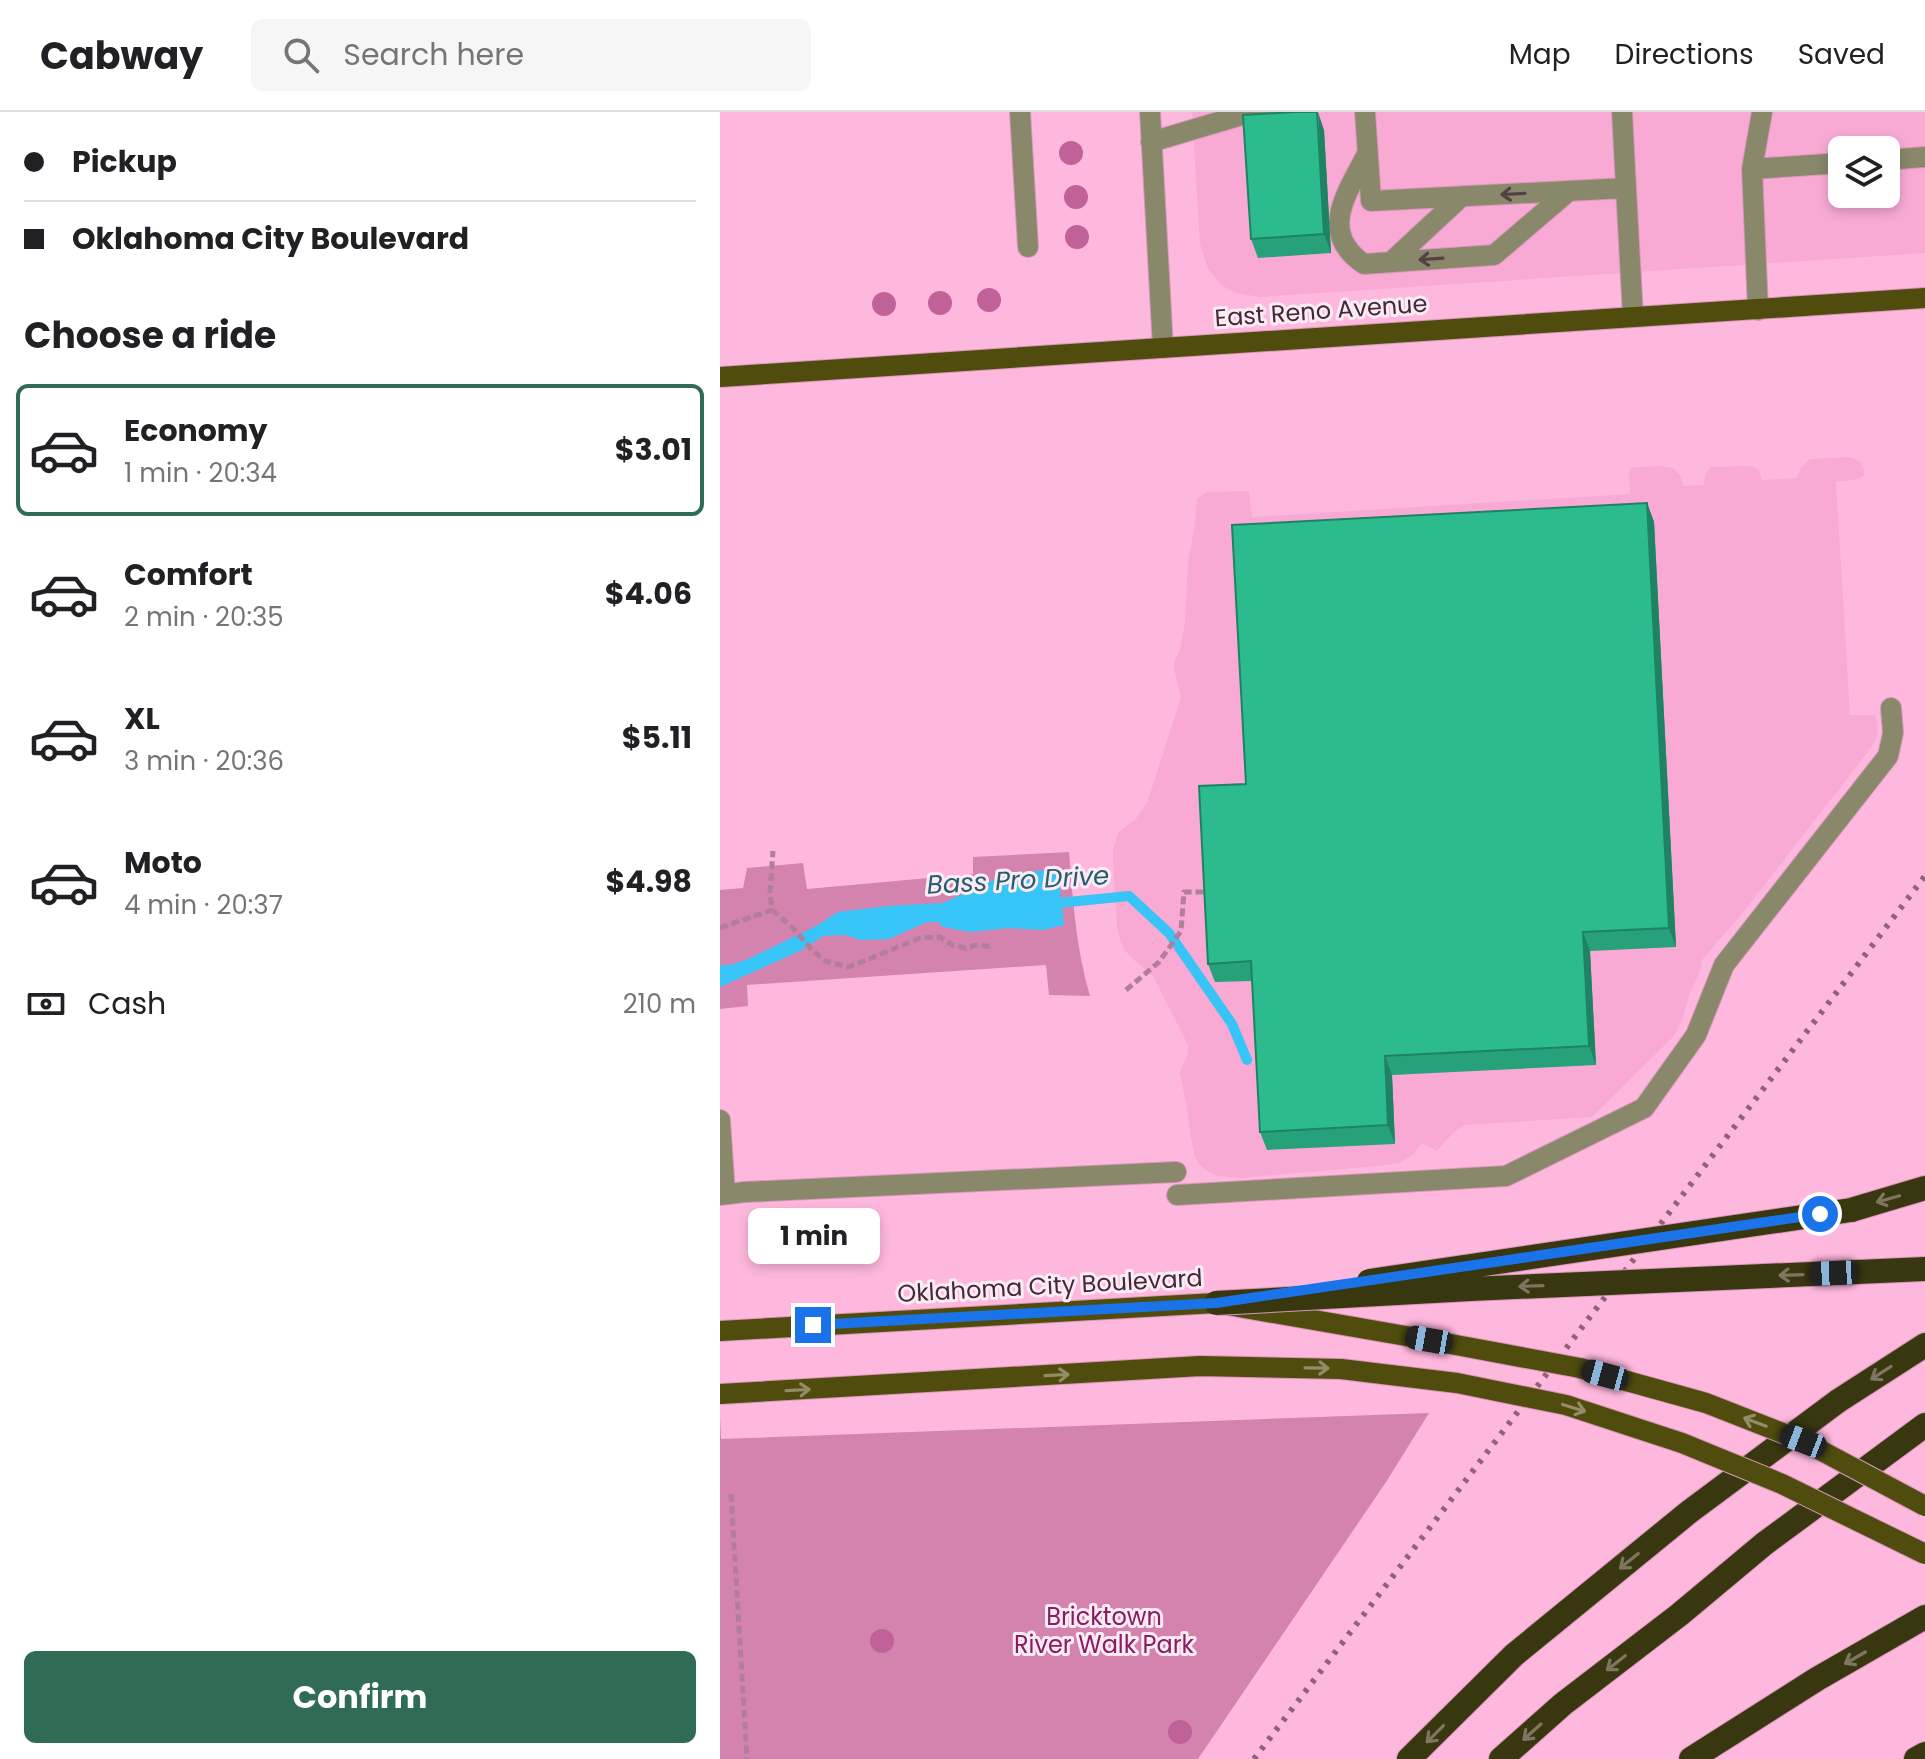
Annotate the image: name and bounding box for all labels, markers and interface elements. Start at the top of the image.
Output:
search box [251,19,811,91]
text: Cabway [40,29,203,82]
icon: search [279,33,323,77]
text: Search here [343,33,524,76]
text: Map [1509,35,1571,74]
text: Directions [1615,35,1754,74]
text: Saved [1798,35,1885,74]
map controls [1828,136,1900,208]
button: layers [1828,136,1900,208]
text: Pickup [72,140,177,183]
one-way arrow [1500,187,1527,202]
text: Oklahoma City Boulevard [72,217,469,260]
one-way arrow [1418,252,1445,267]
street label: East Reno Avenue [1214,287,1428,334]
text: Choose a ride [24,310,276,361]
text: Economy [124,409,268,452]
icon: car [28,414,100,486]
text: $3.01 [615,428,692,471]
text: 1 min · 20:34 [124,455,277,491]
text: Comfort [124,553,253,596]
icon: car [28,558,100,630]
text: $4.06 [605,572,692,615]
text: 2 min · 20:35 [124,599,284,635]
text: XL [124,697,160,740]
icon: car [28,702,100,774]
text: $5.11 [622,716,692,759]
text: 3 min · 20:36 [124,743,284,779]
text: Moto [124,841,202,884]
icon: car [28,846,100,918]
water label: Bass Pro Drive [926,857,1110,903]
text: $4.98 [606,860,692,903]
text: 4 min · 20:37 [124,887,283,923]
icon: cash [24,982,68,1026]
text: Cash [88,982,166,1025]
text: 210 m [623,986,696,1022]
one-way arrow [1875,1192,1901,1207]
route start [1802,1196,1838,1232]
callout: 1 min [747,1209,879,1265]
text: 1 min [780,1218,848,1254]
car [1810,1260,1858,1286]
street label: Oklahoma City Boulevard [897,1261,1203,1310]
one-way arrow [1778,1268,1805,1283]
one-way arrow [1518,1279,1545,1294]
route end [795,1307,831,1343]
car [1403,1324,1455,1356]
car [1579,1357,1631,1393]
one-way arrow [1303,1360,1330,1376]
one-way arrow [1871,1364,1893,1381]
one-way arrow [1043,1367,1070,1382]
one-way arrow [784,1382,811,1397]
one-way arrow [1560,1401,1586,1416]
one-way arrow [1743,1414,1768,1428]
car [1776,1421,1830,1461]
one-way arrow [1619,1552,1639,1570]
park label: Bricktown River Walk Park [1014,1600,1195,1661]
one-way arrow [1844,1650,1867,1666]
button: Confirm [24,1651,696,1743]
one-way arrow [1606,1654,1627,1671]
one-way arrow [1523,1722,1543,1740]
one-way arrow [1425,1724,1444,1744]

